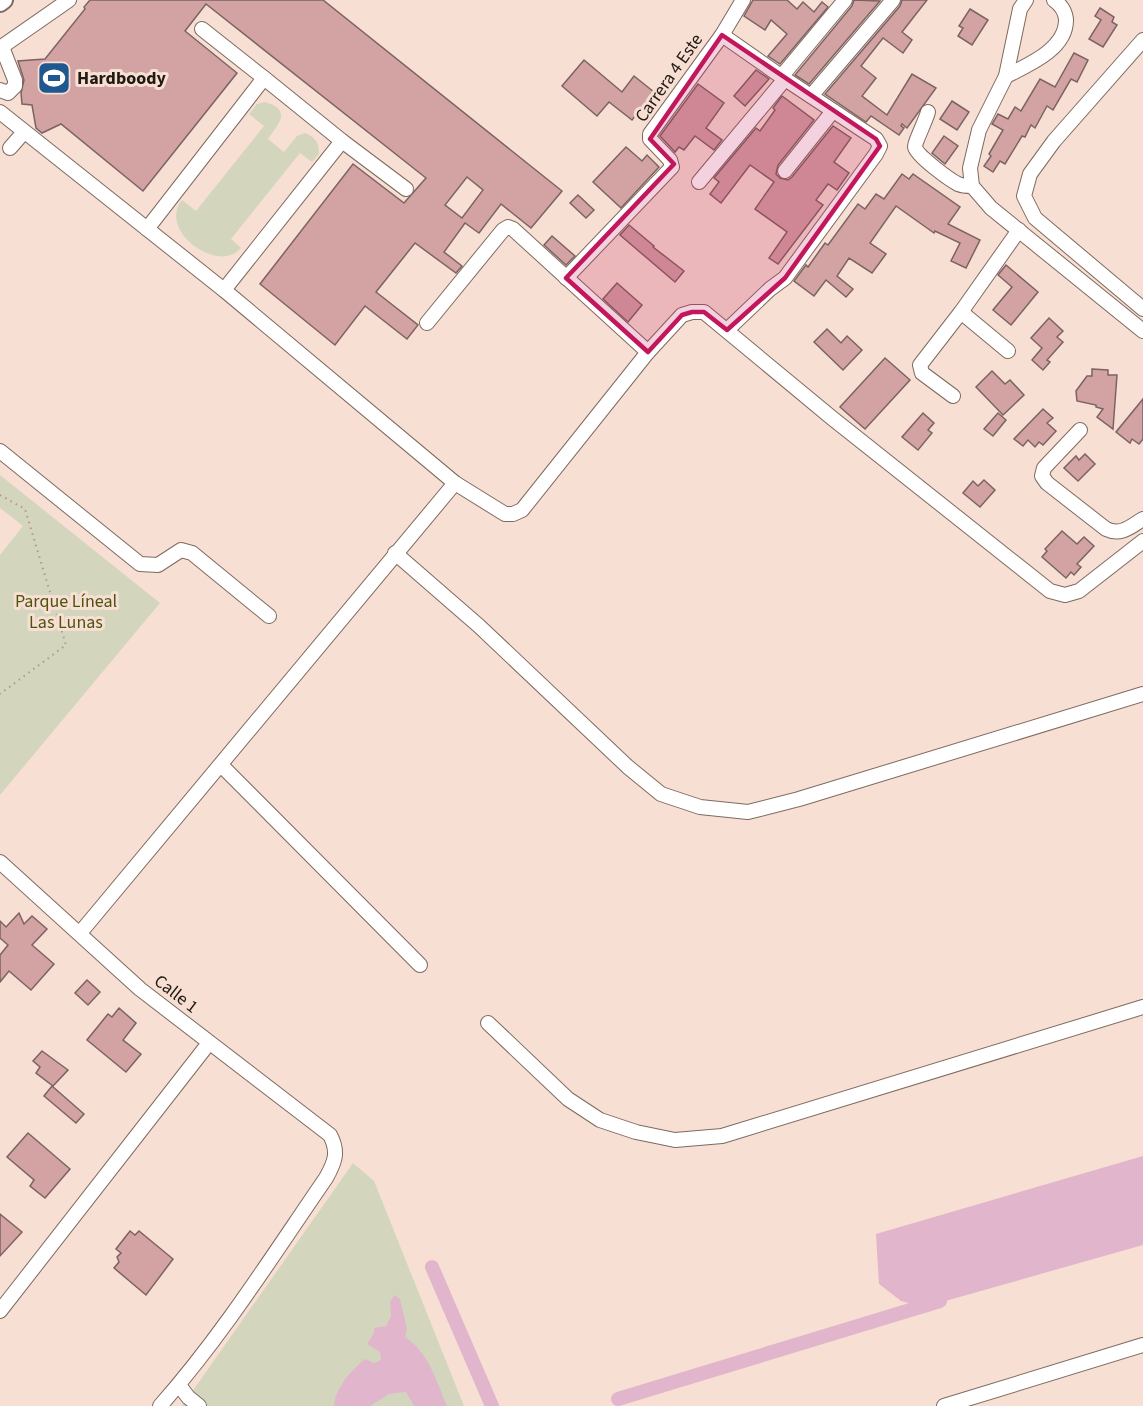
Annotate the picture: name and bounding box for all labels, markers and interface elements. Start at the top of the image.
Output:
street label: Carrera 4 Este [629,29,709,127]
sports icon: Hardboody [36,60,72,96]
place label: Hardboody [77,66,167,91]
park label: Parque Líneal Las Lunas [15,589,117,635]
street label: Calle 1 [149,969,203,1019]

